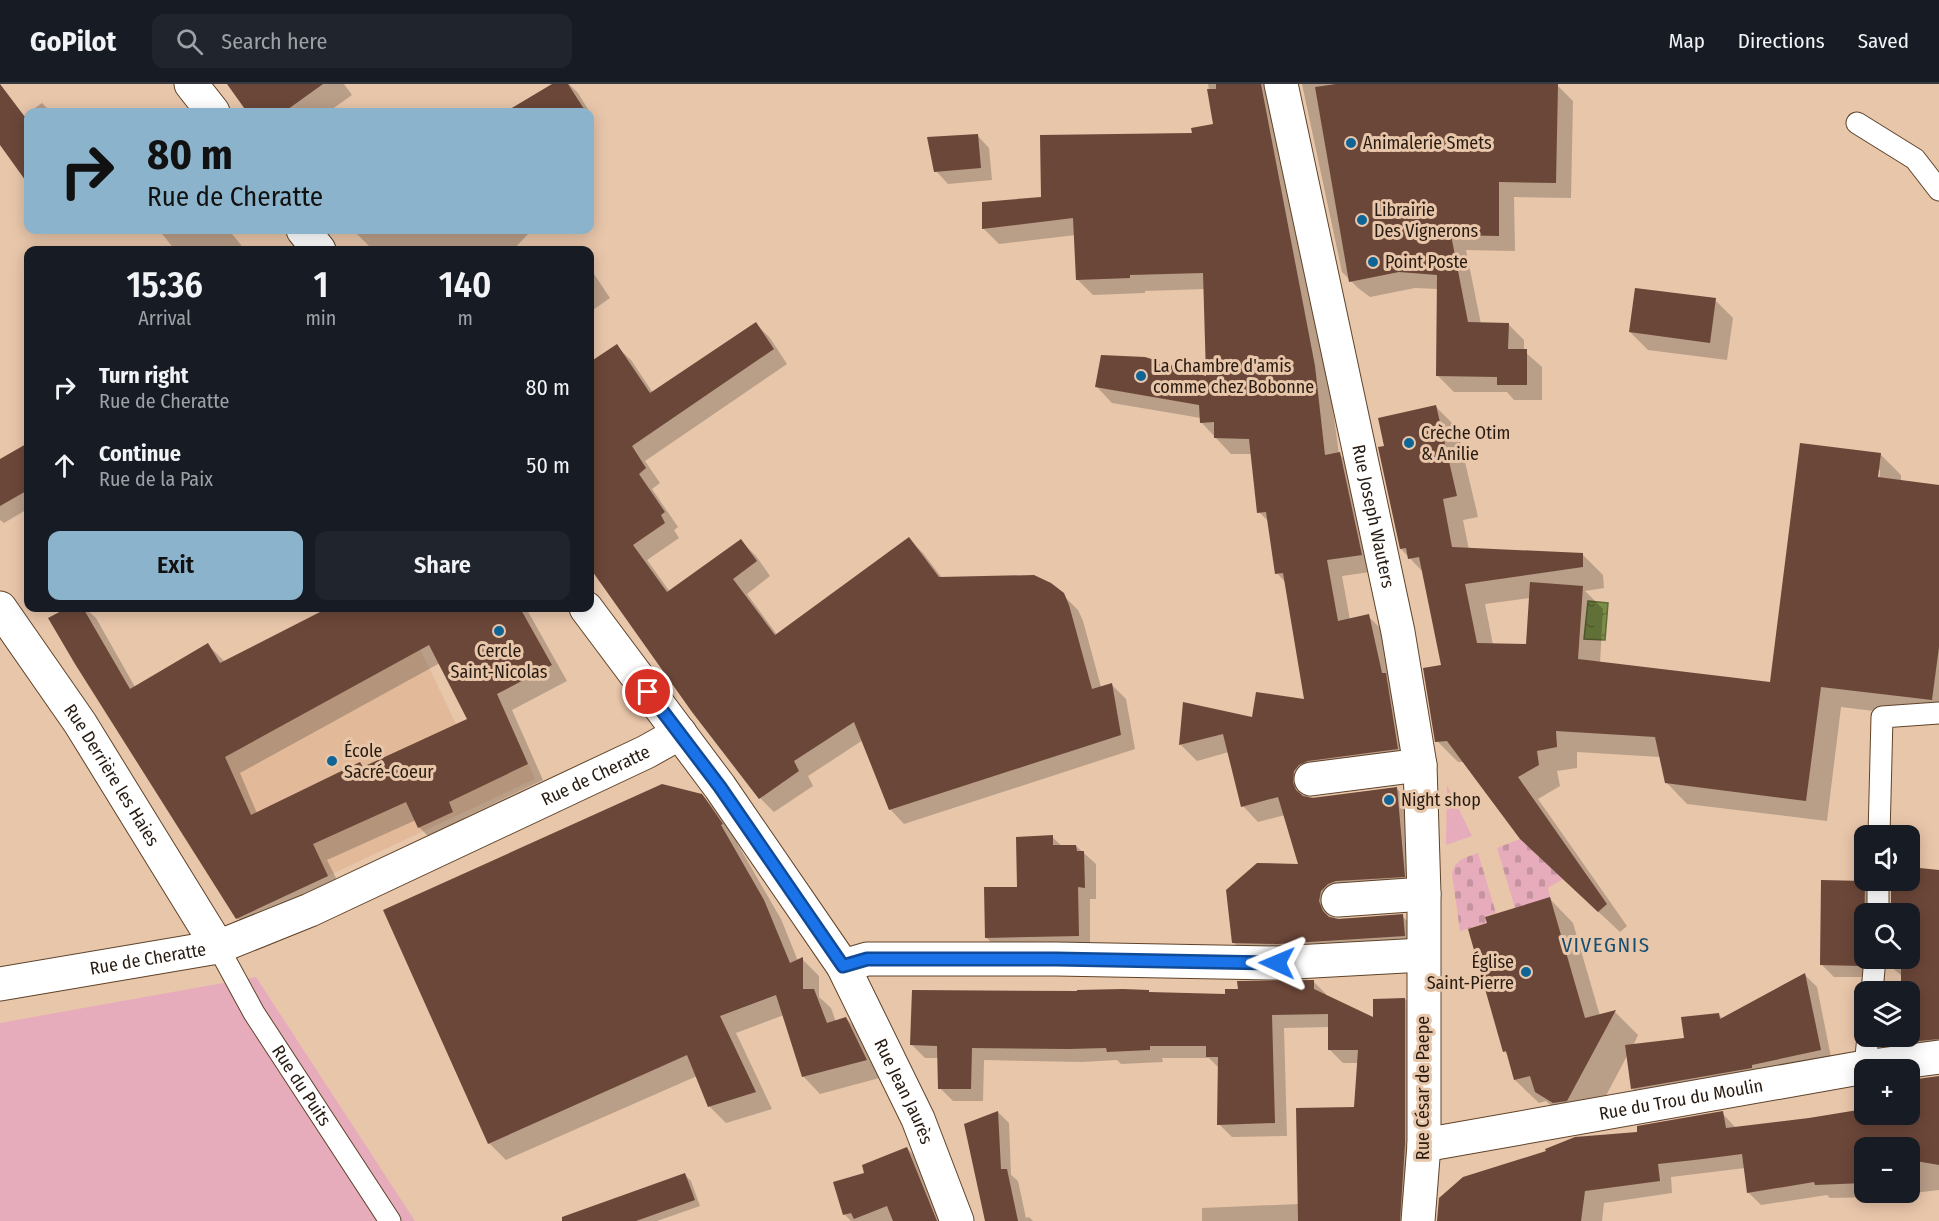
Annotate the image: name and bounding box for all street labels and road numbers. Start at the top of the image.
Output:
street label: Rue Joseph Wauters [1347,443,1399,590]
street label: Rue Derrière les Haies [59,700,164,850]
street label: Rue de Cheratte [538,741,654,811]
street label: Rue de Cheratte [88,938,208,980]
street label: Rue César de Paepe [1412,1016,1434,1160]
street label: Rue Jean Jaurès [869,1035,938,1147]
street label: Rue du Puits [267,1041,336,1131]
street label: Rue du Trou du Moulin [1597,1074,1765,1125]

